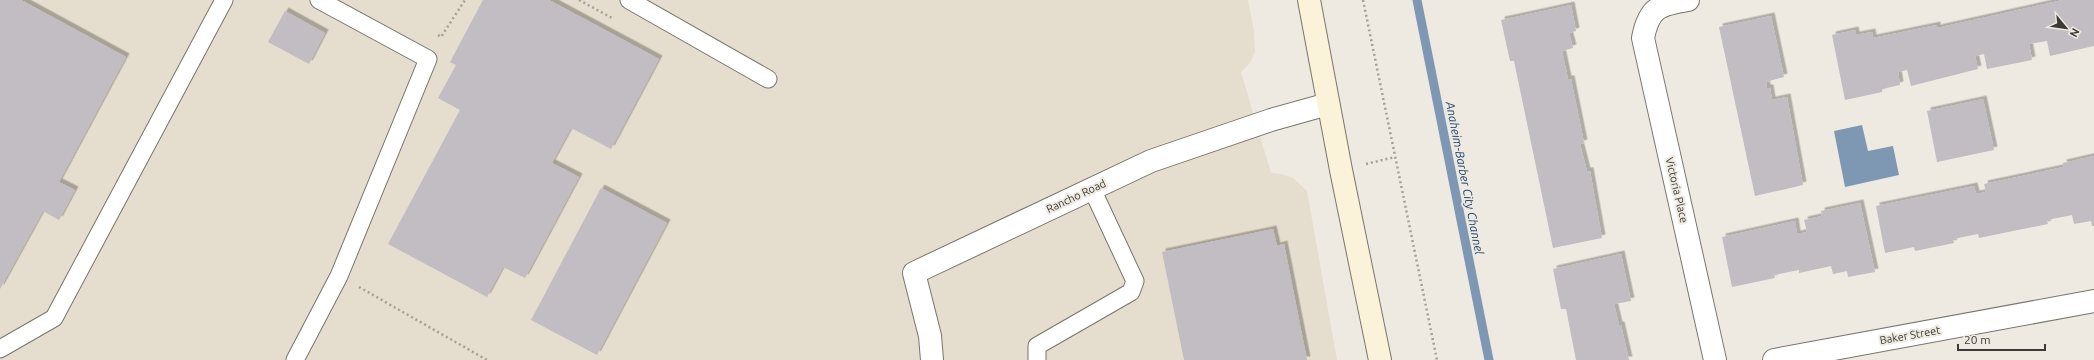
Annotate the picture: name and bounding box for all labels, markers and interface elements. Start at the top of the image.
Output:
north arrow [2046,8,2086,48]
text: N [2068,26,2082,39]
water label: Anaheim-Barber City Channel [1444,99,1486,256]
street label: Victoria Place [1664,156,1690,224]
street label: Rancho Road [1044,177,1108,215]
street label: Baker Street [1879,324,1942,346]
scale bar [1958,326,2045,352]
text: 20 m [1964,333,1991,346]

